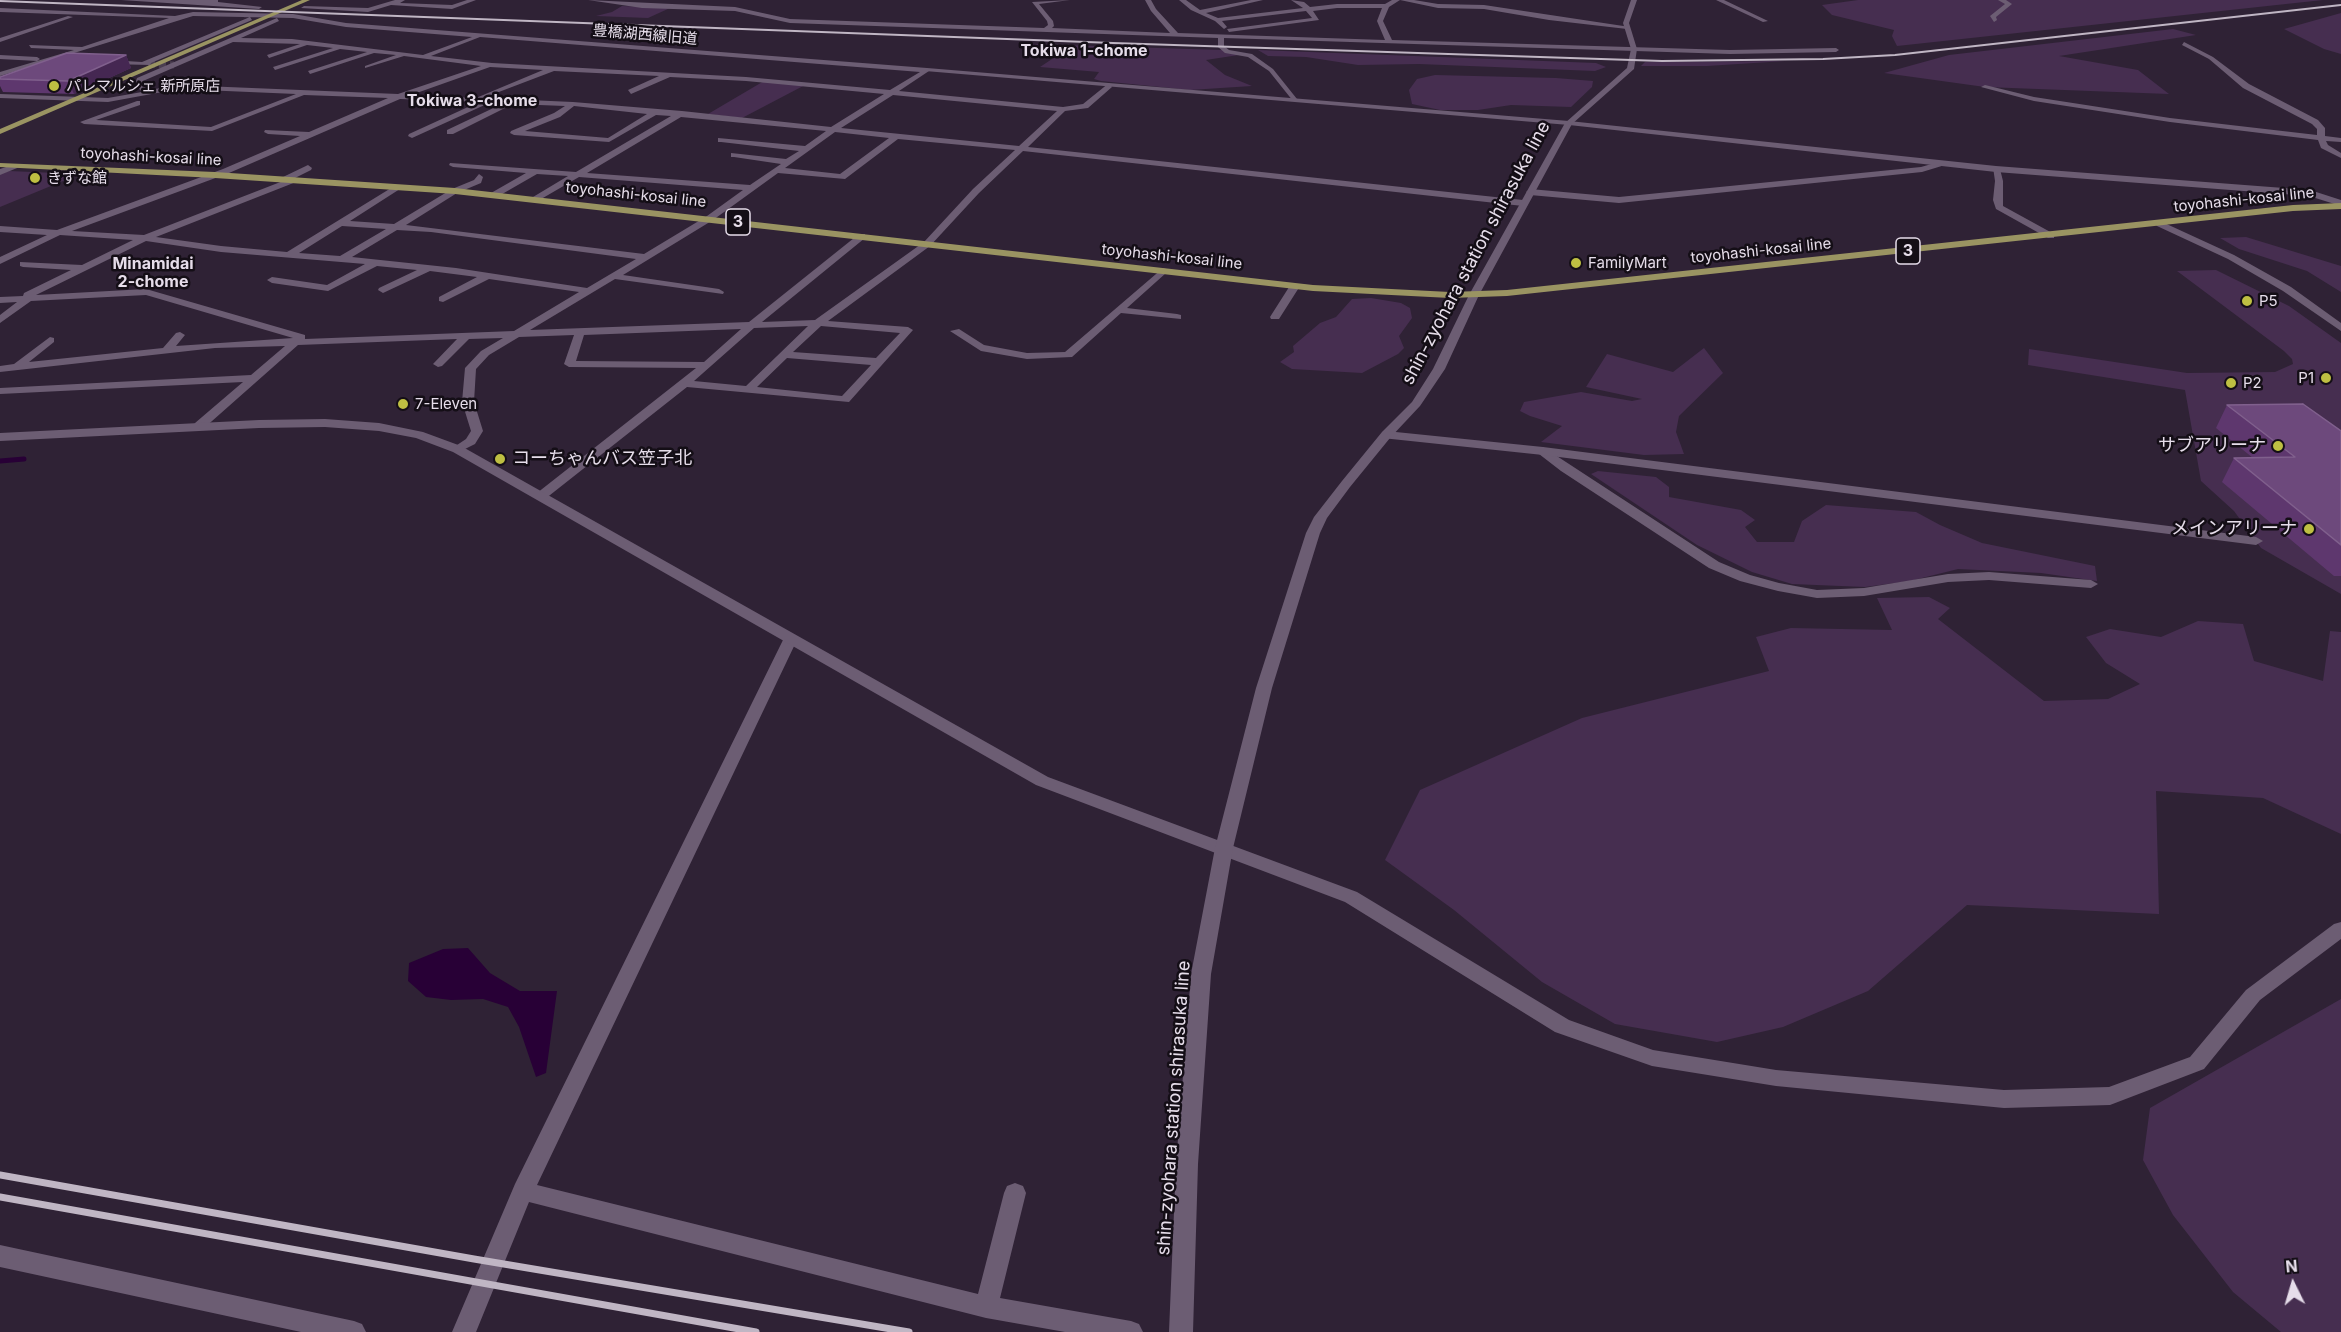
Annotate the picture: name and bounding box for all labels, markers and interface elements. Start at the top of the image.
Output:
street label: 豊橋湖西線旧道 [592,21,698,49]
district label: Tokiwa 1-chome [1020,41,1148,61]
place label: パレマルシェ 新所原店 [66,77,220,95]
marker: パレマルシェ 新所原店 [47,79,61,93]
district label: Tokiwa 3-chome [407,91,537,111]
street label: shin-zyohara station shirasuka line [1397,118,1555,388]
street label: toyohashi-kosai line [80,144,222,170]
place label: きずな館 [47,169,107,187]
marker: きずな館 [28,171,42,185]
street label: toyohashi-kosai line [565,179,707,211]
street label: toyohashi-kosai line [2173,184,2315,216]
road number: 3 [726,209,750,235]
street label: toyohashi-kosai line [1690,235,1832,267]
road number: 3 [1896,238,1920,264]
street label: toyohashi-kosai line [1101,241,1243,273]
district label: Minamidai 2-chome [112,254,194,292]
place label: FamilyMart [1588,254,1667,272]
marker: FamilyMart [1569,256,1583,270]
place label: P5 [2259,292,2278,310]
marker: P5 [2240,294,2254,308]
place label: P1 [2298,369,2314,387]
marker: P1 [2319,371,2333,385]
place label: P2 [2243,374,2262,392]
marker: P2 [2224,376,2238,390]
place label: 7-Eleven [415,395,477,413]
marker: 7-Eleven [396,397,410,411]
place label: サブアリーナ [2158,435,2266,457]
marker: サブアリーナ [2271,439,2285,453]
place label: コーちゃんバス笠子北 [512,448,692,470]
marker: コーちゃんバス笠子北 [493,452,507,466]
place label: メインアリーナ [2171,518,2297,540]
marker: メインアリーナ [2302,522,2316,536]
street label: shin-zyohara station shirasuka line [1153,960,1195,1256]
north arrow [2263,1254,2323,1314]
text: N [2284,1256,2298,1277]

